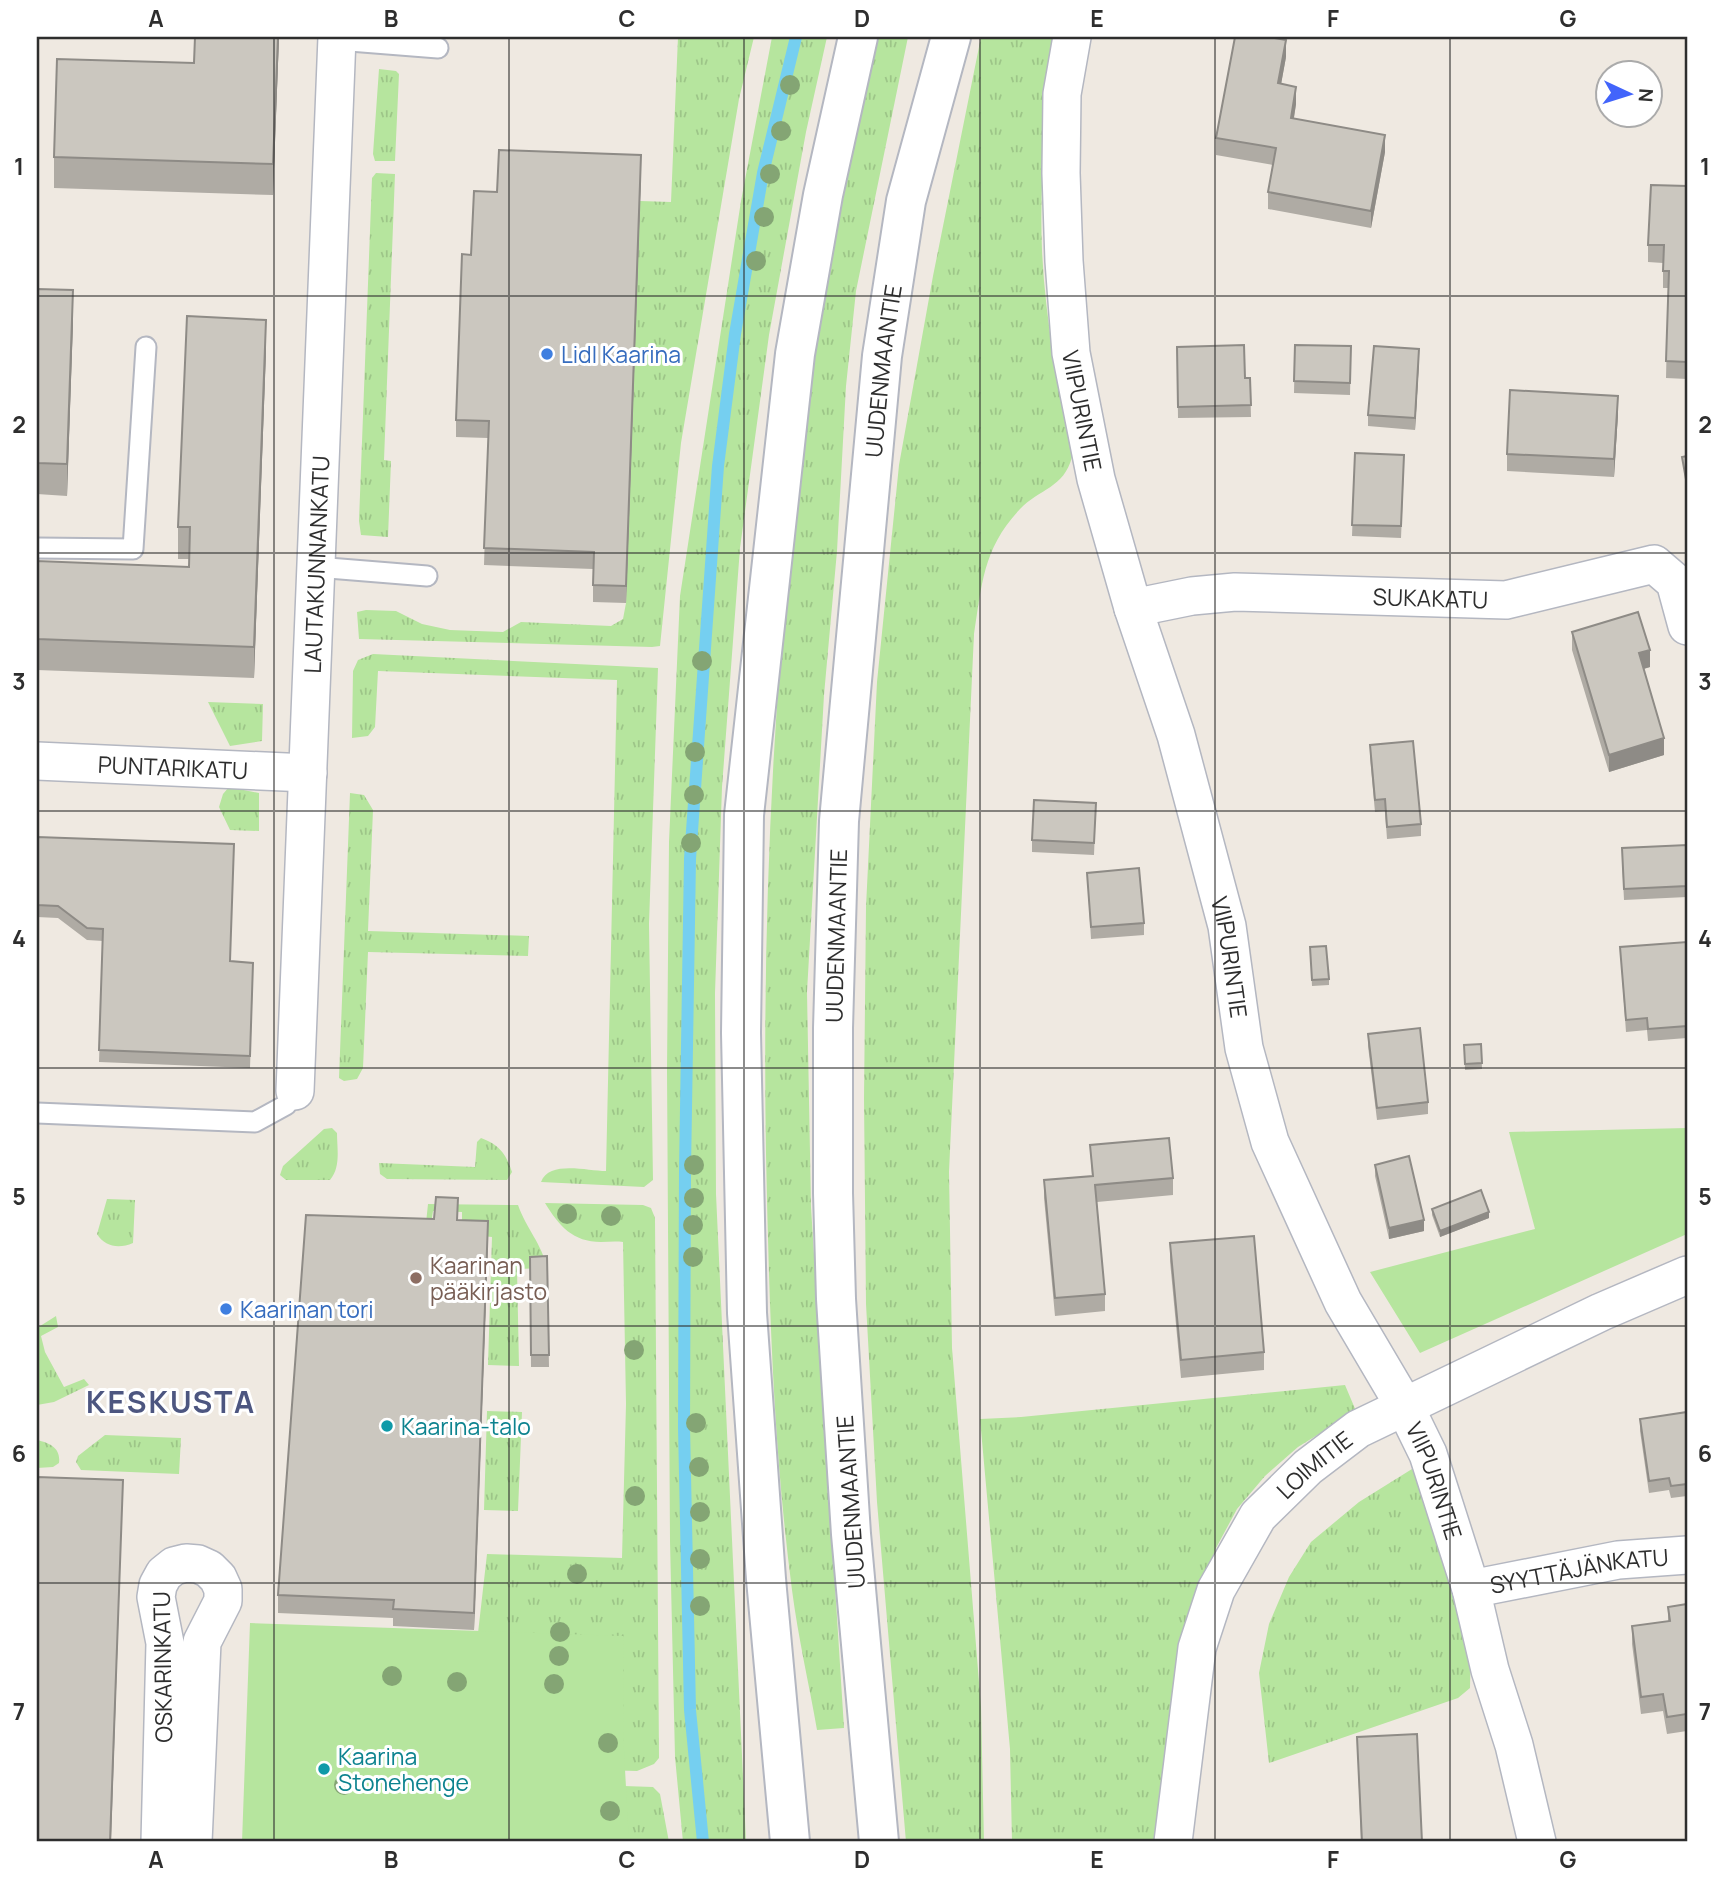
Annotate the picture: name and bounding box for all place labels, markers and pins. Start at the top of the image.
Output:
place label: Lidl Kaarina [561,338,681,370]
marker: Lidl Kaarina [539,346,555,362]
place label: Kaarinan pääkirjasto [430,1249,547,1307]
marker: Kaarinan pääkirjasto [408,1270,424,1286]
place label: Kaarinan tori [240,1293,374,1325]
marker: Kaarinan tori [218,1301,234,1317]
place label: Kaarina-talo [401,1410,531,1442]
marker: Kaarina-talo [379,1418,395,1434]
place label: Kaarina Stonehenge [338,1740,469,1798]
marker: Kaarina Stonehenge [316,1761,332,1777]

